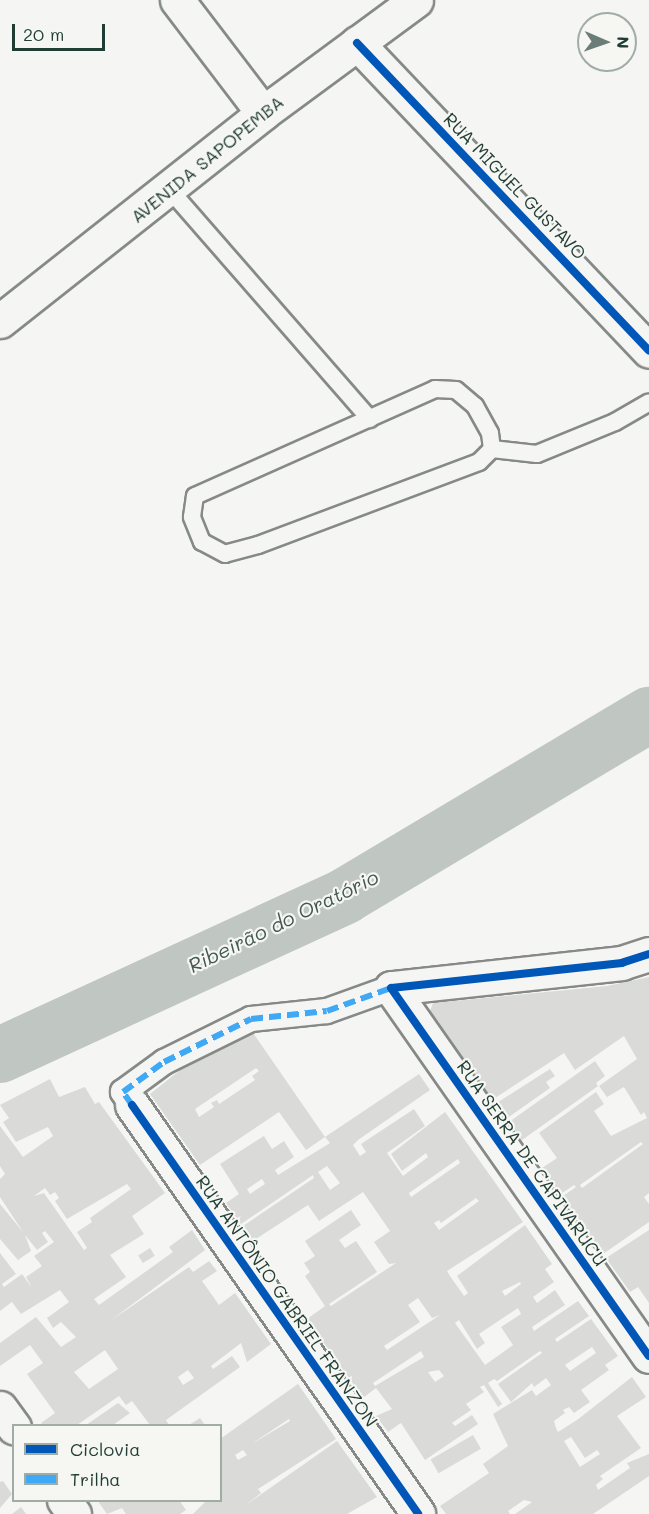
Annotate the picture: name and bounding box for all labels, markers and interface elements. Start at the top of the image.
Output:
scale bar [15,12,108,50]
north arrow [577,12,637,72]
text: 20 m [23,22,64,46]
text: N [613,36,634,49]
street label: AVENIDA SAPOPEMBA [126,91,288,227]
street label: RUA MIGUEL GUSTAVO [439,108,591,264]
water label: Ribeirão do Oratório [184,864,382,978]
street label: RUA SERRA DE CAPIVARUCU [453,1056,611,1270]
street label: RUA ANTÔNIO GABRIEL FRANZON [192,1171,382,1431]
legend [12,1424,222,1502]
text: Ciclovia [70,1437,140,1461]
text: Trilha [70,1467,120,1491]

